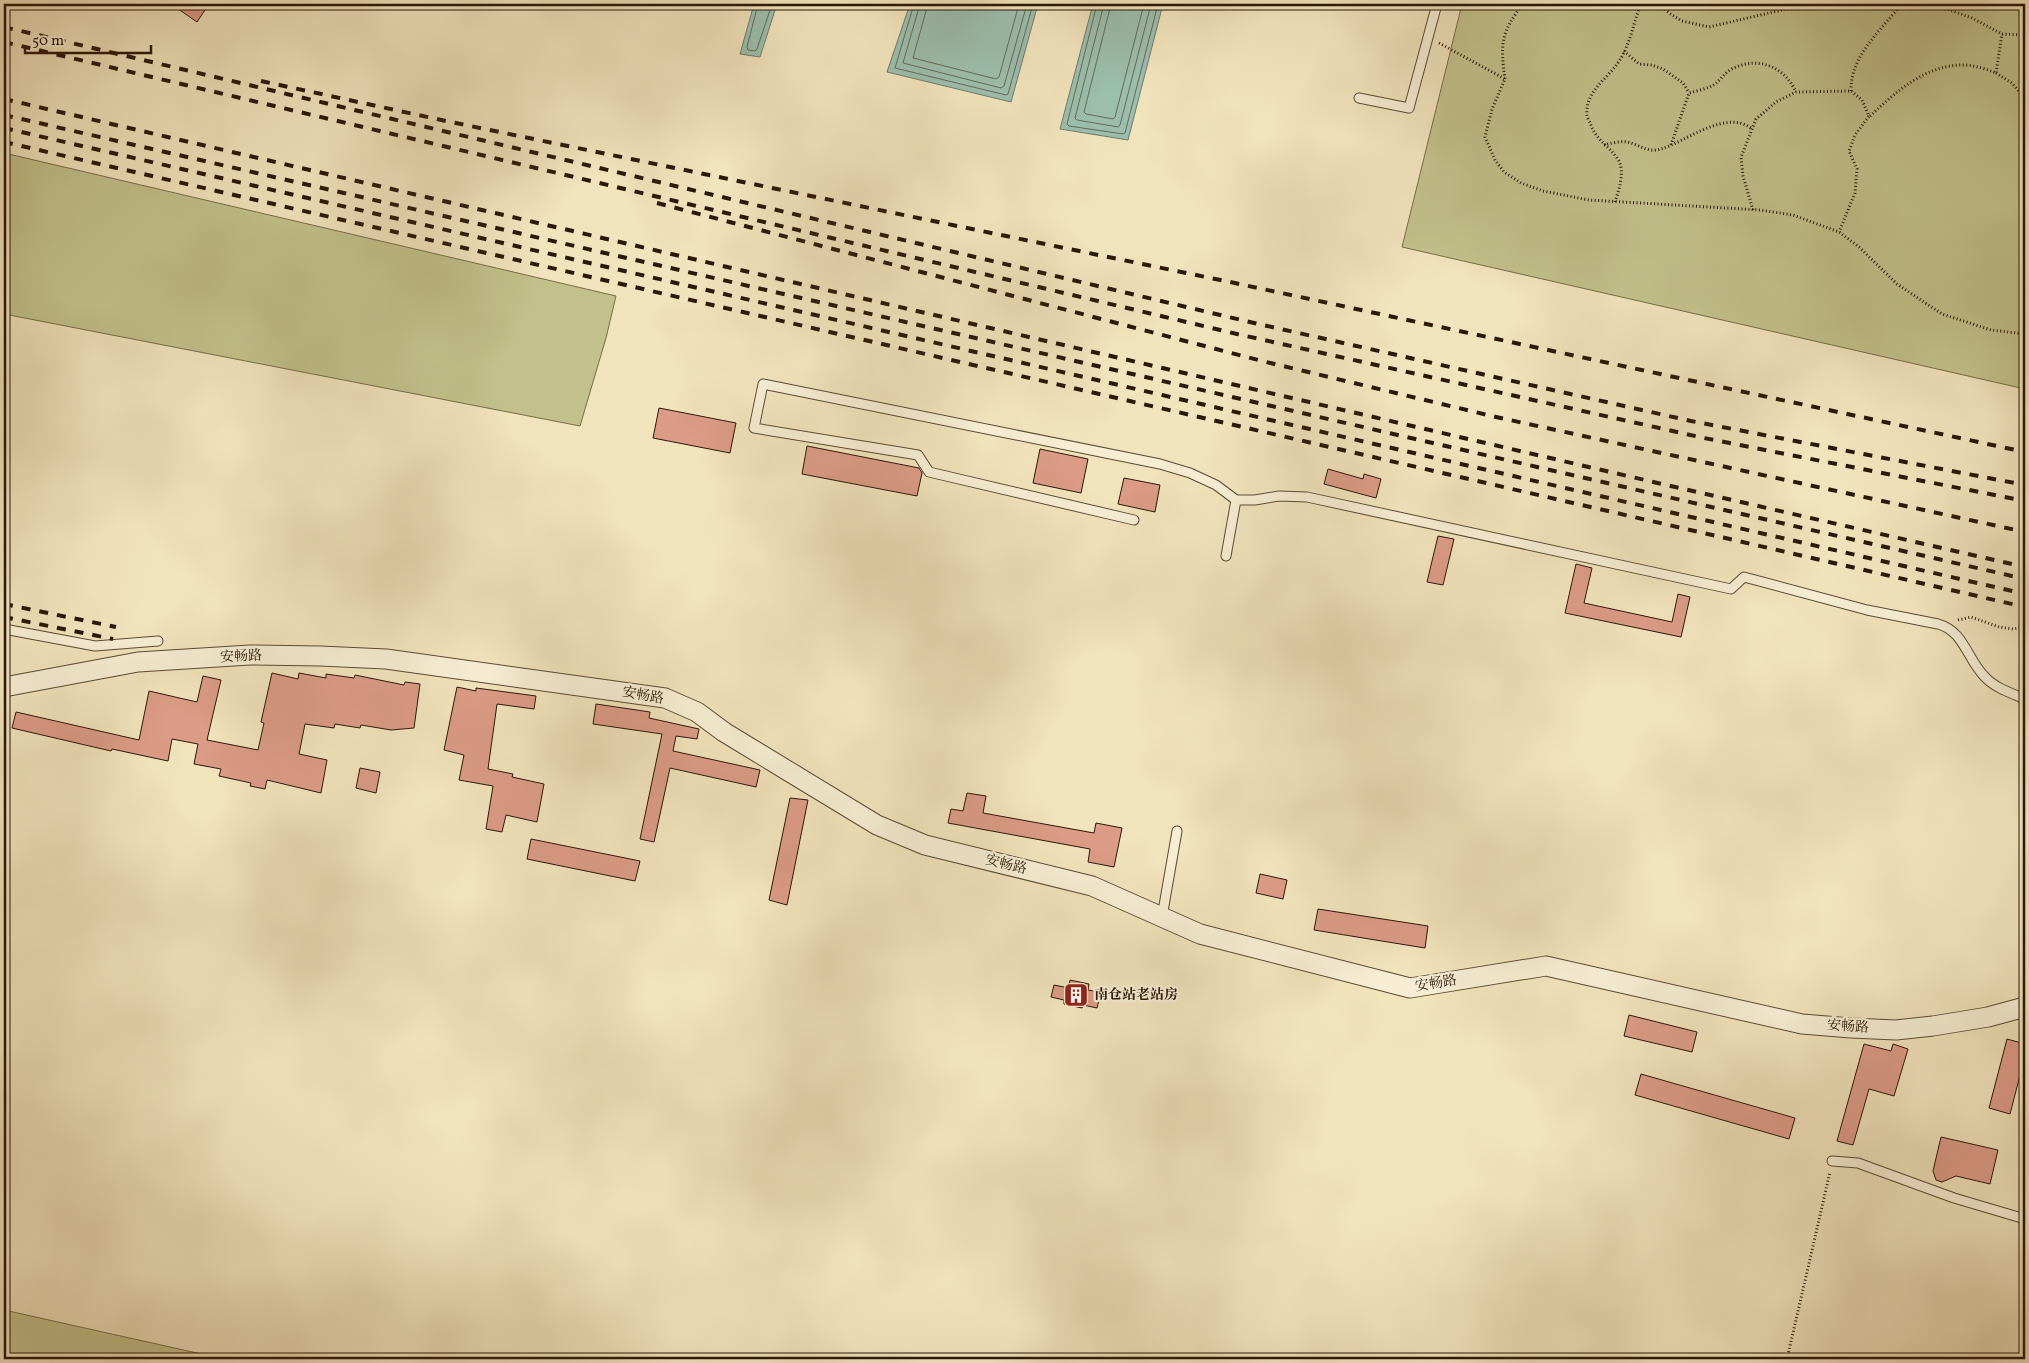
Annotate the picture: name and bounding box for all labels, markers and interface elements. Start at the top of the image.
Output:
scale bar [25,22,151,54]
text: 50 m [32,31,64,52]
street label: 安畅路 [220,646,262,668]
street label: 安畅路 [621,683,665,709]
street label: 安畅路 [983,851,1029,879]
street label: 安畅路 [1414,971,1458,997]
building icon: 南仓站老站房 [1063,982,1089,1008]
place label: 南仓站老站房 [1094,986,1178,1005]
street label: 安畅路 [1826,1016,1870,1038]

